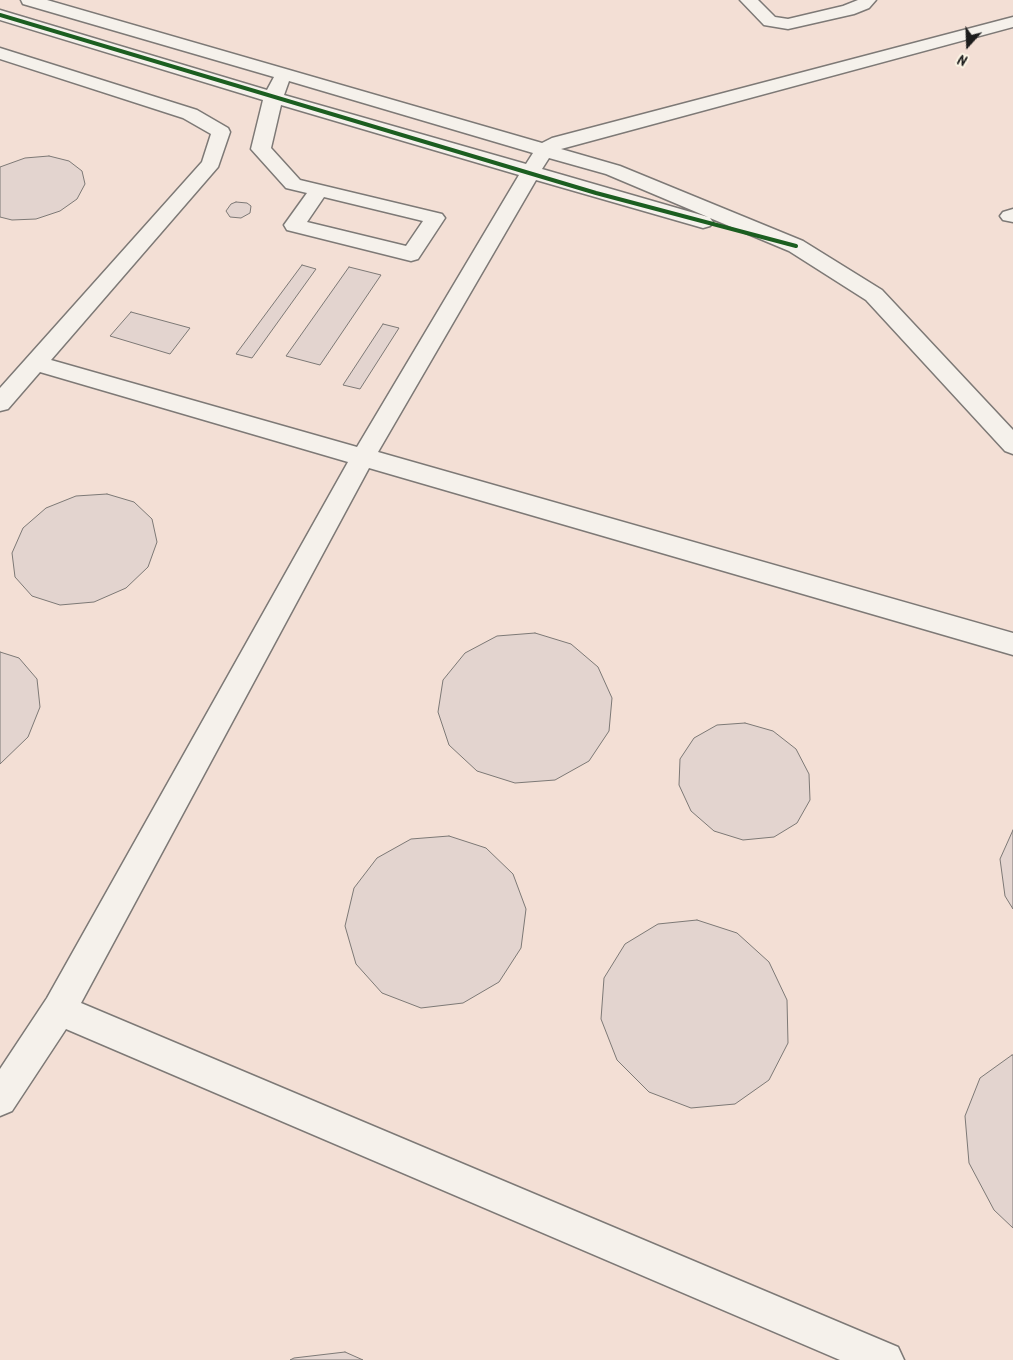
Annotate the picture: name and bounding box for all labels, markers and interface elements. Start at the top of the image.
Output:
north arrow [943,20,993,70]
text: N [955,47,971,71]

